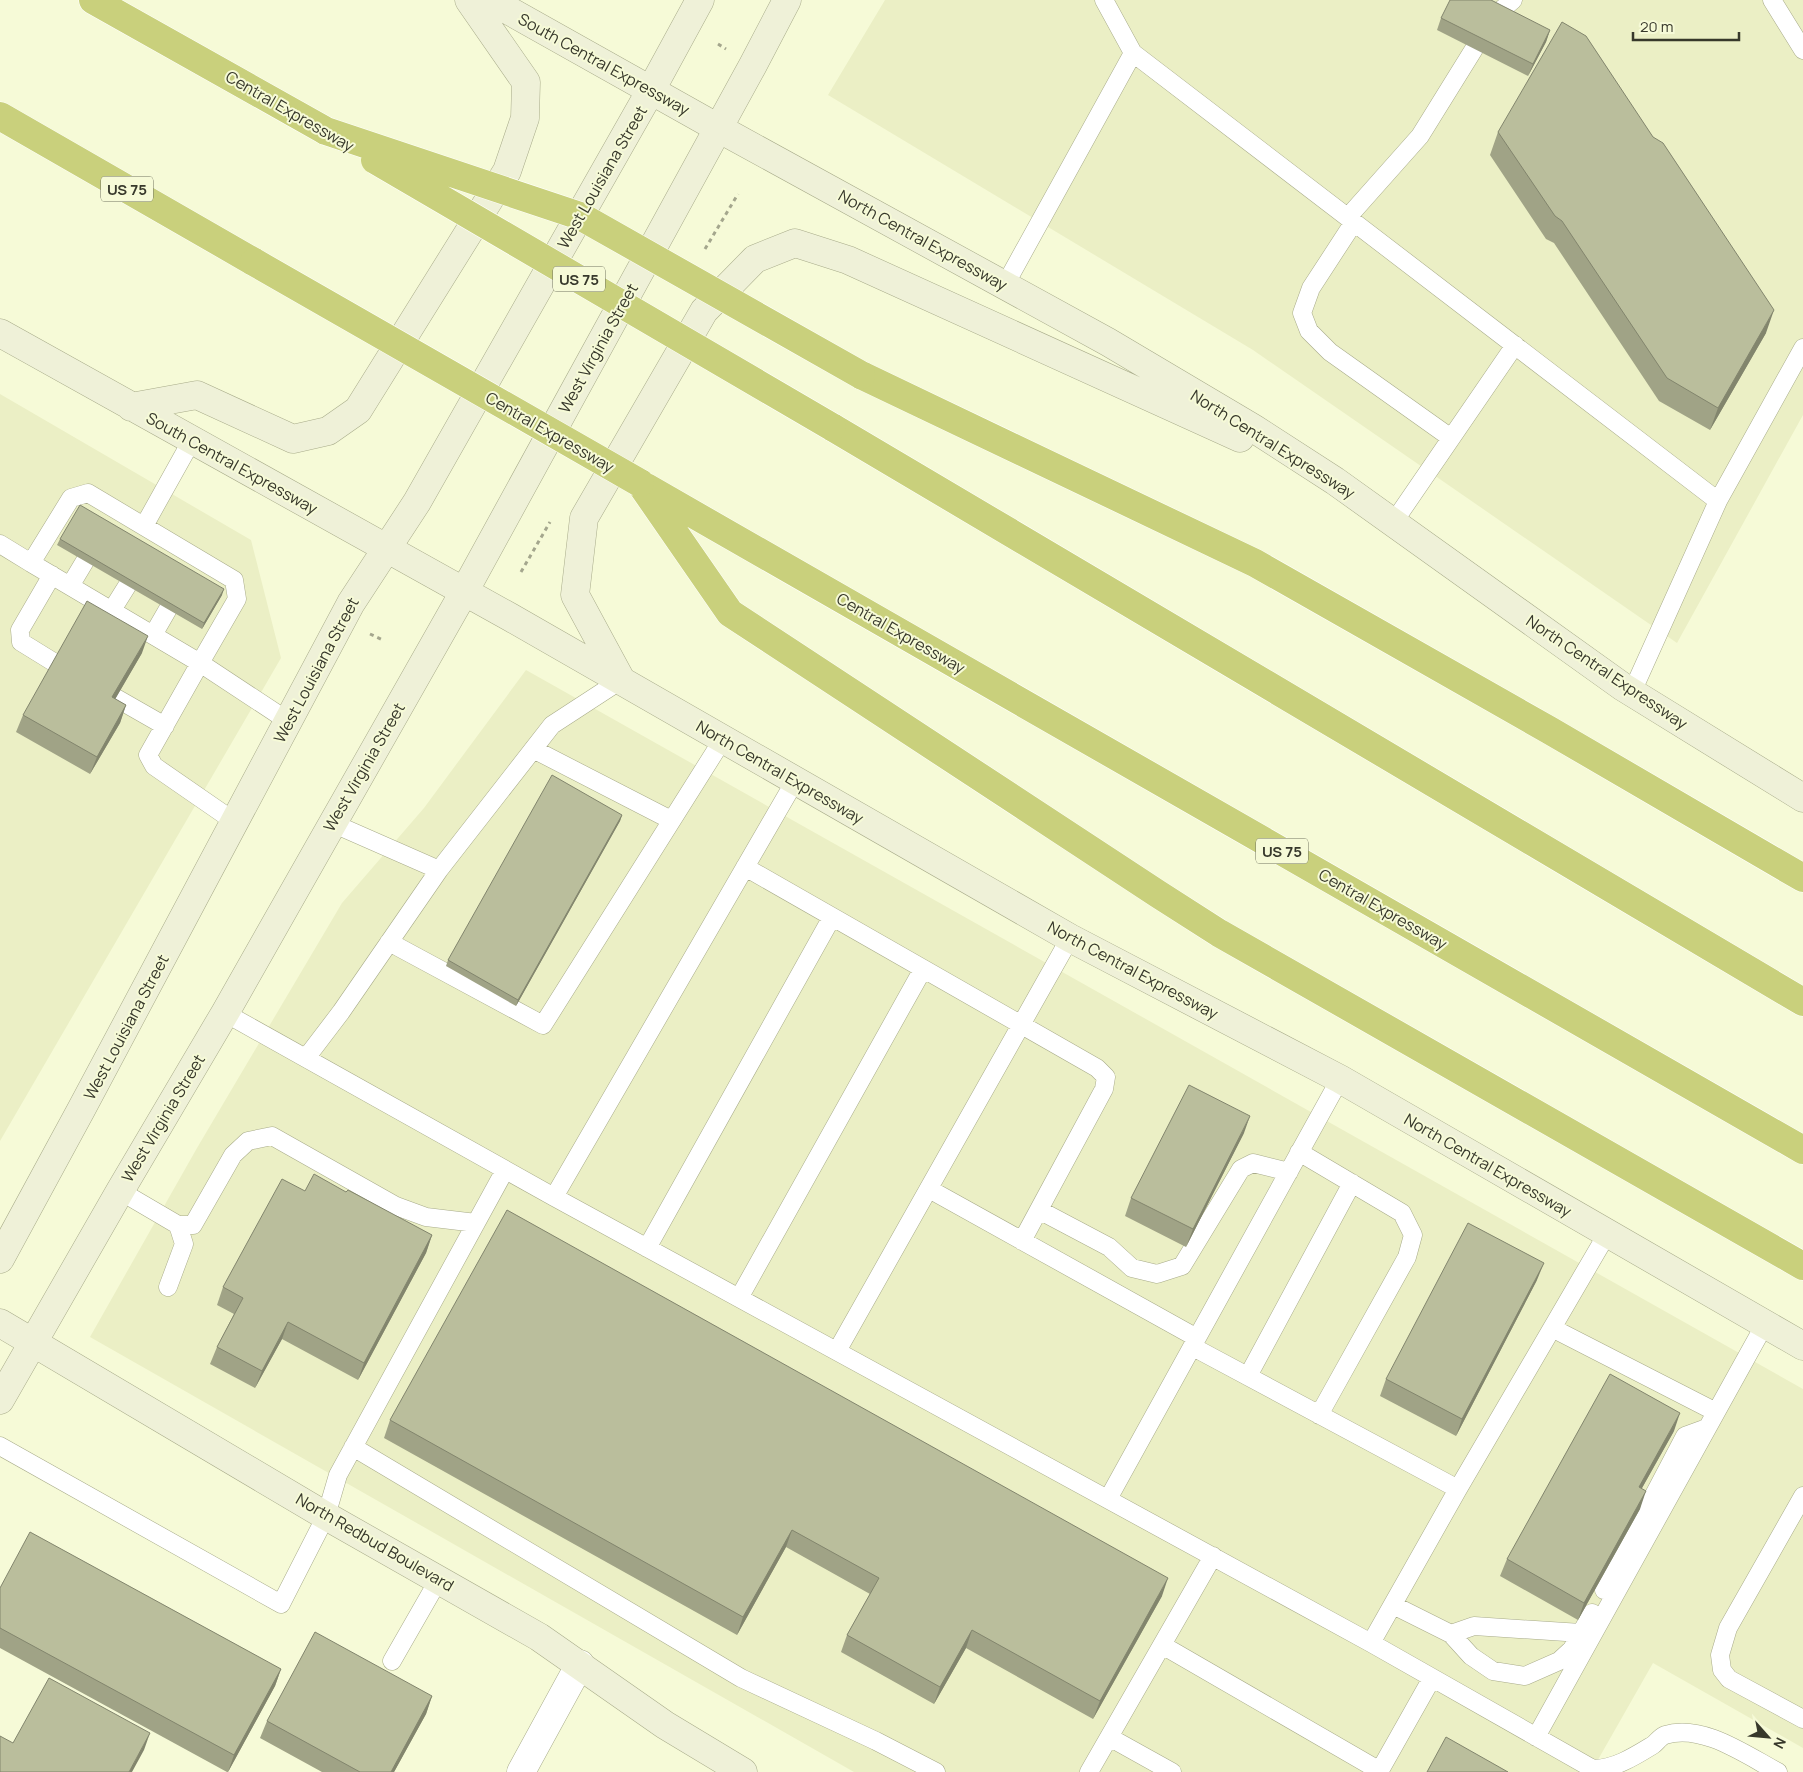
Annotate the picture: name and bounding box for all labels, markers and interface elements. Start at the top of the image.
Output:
street label: South Central Expressway [514,8,694,121]
scale bar [1633,10,1739,42]
text: 20 m [1640,16,1673,37]
street label: Central Expressway [222,65,359,157]
street label: West Louisiana Street [552,101,652,253]
road number: US 75 [101,176,153,202]
street label: North Central Expressway [835,184,1012,296]
road number: US 75 [553,266,605,292]
street label: West Virginia Street [553,279,643,417]
street label: North Central Expressway [1187,384,1360,504]
street label: Central Expressway [482,386,619,478]
street label: South Central Expressway [142,407,322,520]
street label: Central Expressway [833,587,970,679]
street label: West Louisiana Street [268,593,364,747]
street label: North Central Expressway [1522,610,1692,735]
street label: West Virginia Street [318,699,410,835]
street label: North Central Expressway [692,715,868,829]
road number: US 75 [1256,838,1308,864]
street label: Central Expressway [1315,863,1452,955]
street label: North Central Expressway [1044,916,1223,1025]
street label: West Louisiana Street [78,950,174,1104]
street label: West Virginia Street [116,1050,210,1186]
street label: North Central Expressway [1400,1108,1576,1222]
street label: North Redbud Boulevard [292,1488,458,1596]
north arrow [1743,1712,1793,1762]
text: N [1769,1734,1791,1752]

